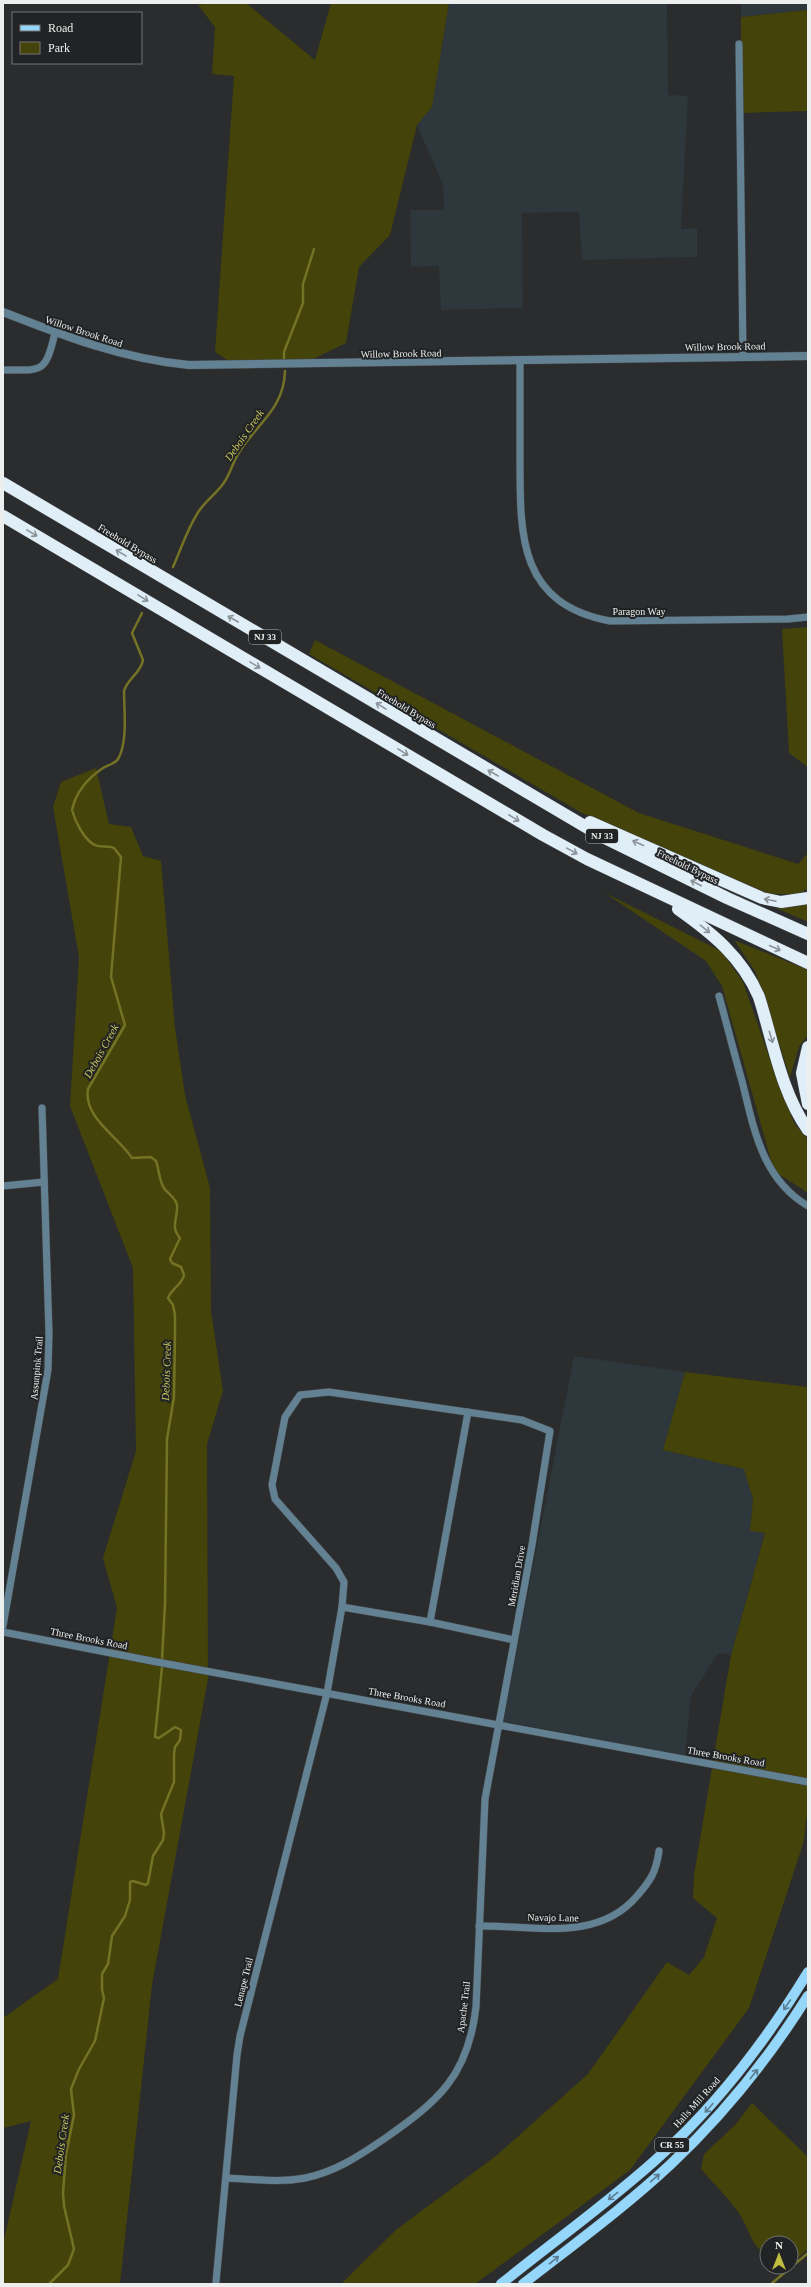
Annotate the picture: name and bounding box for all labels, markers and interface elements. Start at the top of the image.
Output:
legend [12,12,142,64]
text: Road [48,21,73,35]
text: Park [48,41,70,55]
street label: Willow Brook Road [44,314,124,349]
street label: Willow Brook Road [685,340,765,353]
street label: Willow Brook Road [361,347,441,360]
water label: Debois Creek [221,406,267,464]
street label: Freehold Bypass [96,521,159,565]
one-way arrow [26,529,38,537]
one-way arrow [115,549,127,557]
one-way arrow [137,595,149,603]
street label: Paragon Way [612,606,666,617]
one-way arrow [227,614,239,622]
road number: NJ 33 [249,630,281,644]
one-way arrow [249,661,261,669]
street label: Freehold Bypass [375,686,438,730]
one-way arrow [375,702,387,710]
one-way arrow [397,749,409,757]
one-way arrow [487,768,499,776]
one-way arrow [508,815,520,823]
road number: NJ 33 [586,829,618,843]
one-way arrow [632,839,644,846]
street label: Freehold Bypass [655,847,720,886]
one-way arrow [566,848,578,856]
one-way arrow [691,879,703,886]
one-way arrow [764,896,777,904]
one-way arrow [699,925,710,934]
one-way arrow [768,945,780,952]
water label: Debois Creek [81,1021,121,1081]
one-way arrow [768,1031,776,1043]
street label: Assunpink Trail [28,1335,45,1400]
water label: Debois Creek [159,1340,173,1402]
street label: Meridian Drive [506,1544,527,1608]
street label: Three Brooks Road [49,1626,128,1651]
street label: Three Brooks Road [367,1685,446,1710]
street label: Three Brooks Road [686,1744,765,1769]
street label: Navajo Lane [527,1912,579,1923]
street label: Lenape Trail [232,1956,255,2008]
street label: Apache Trail [455,1980,472,2034]
one-way arrow [783,1999,791,2010]
one-way arrow [750,2069,758,2080]
street label: Halls Mill Road [671,2075,722,2130]
one-way arrow [704,2103,713,2113]
water label: Debois Creek [51,2112,71,2175]
road number: CR 55 [655,2138,689,2152]
one-way arrow [650,2174,660,2183]
one-way arrow [608,2191,619,2200]
north arrow [759,2235,799,2275]
text: N [775,2239,783,2251]
one-way arrow [548,2255,559,2264]

